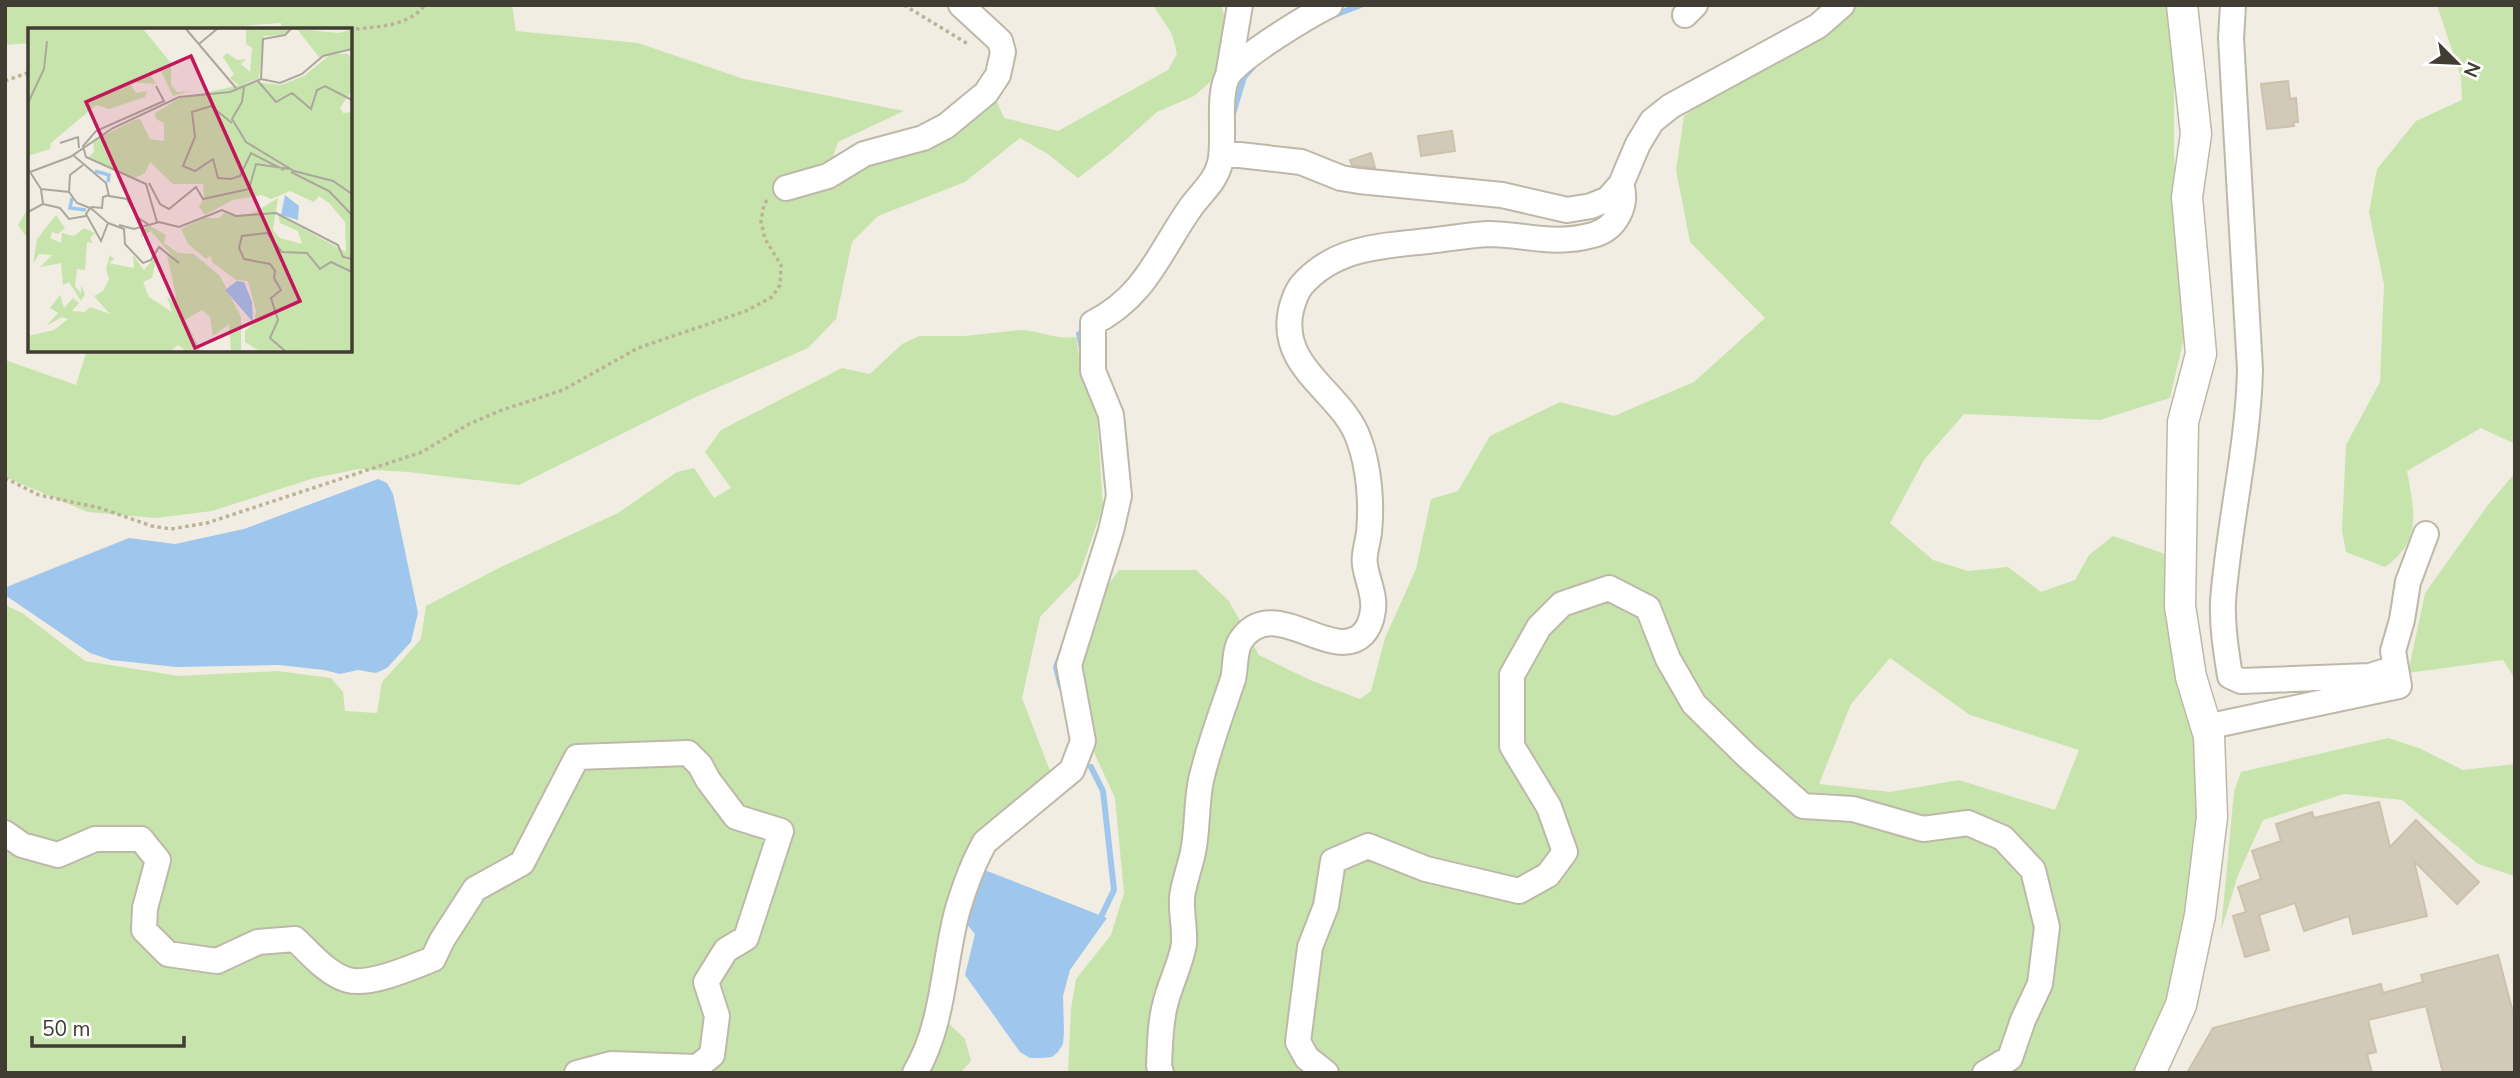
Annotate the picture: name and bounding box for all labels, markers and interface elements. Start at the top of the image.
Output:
inset map [28,28,352,352]
north arrow [2422,28,2492,98]
text: N [2457,58,2486,81]
scale bar [32,1004,184,1048]
text: 50 m [42,1015,91,1043]

